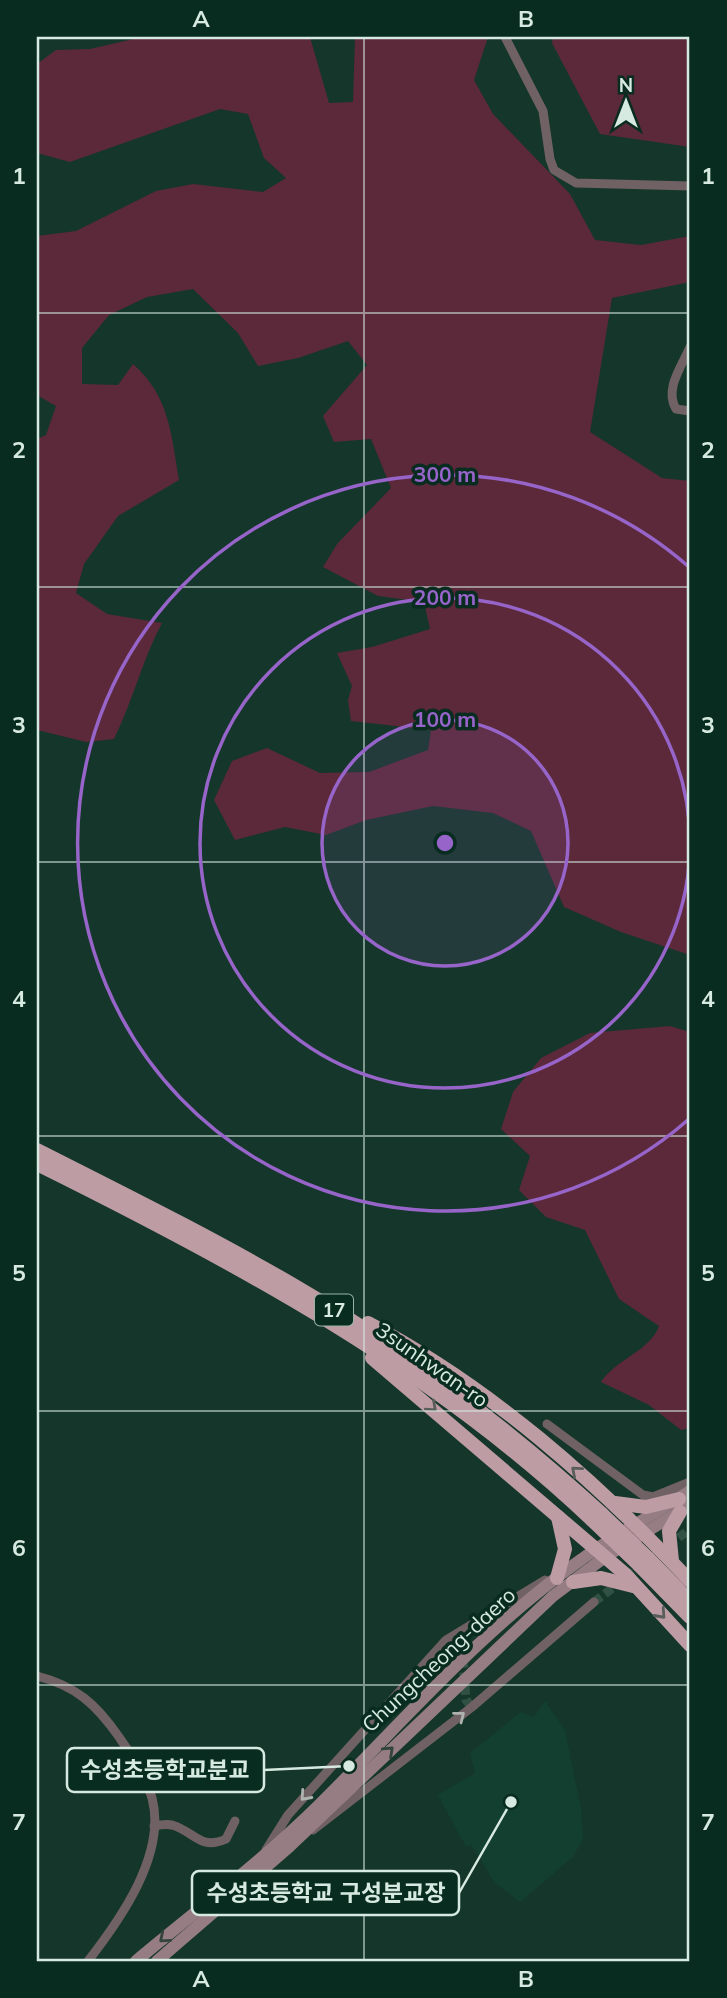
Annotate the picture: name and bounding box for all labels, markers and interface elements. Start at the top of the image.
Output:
text: A [192,4,210,33]
text: B [518,4,534,33]
north arrow [590,66,660,136]
text: N [619,73,633,97]
text: 1 [12,161,26,190]
text: 1 [701,161,715,190]
text: 2 [12,435,26,464]
text: 2 [701,435,715,464]
text: 300 m [414,461,476,487]
text: 200 m [414,584,476,610]
text: 100 m [414,706,476,732]
text: 3 [12,710,26,739]
text: 3 [701,710,715,739]
centre of rings [433,831,457,855]
text: 4 [12,984,26,1013]
text: 4 [701,984,715,1013]
text: 5 [12,1258,26,1287]
text: 5 [701,1258,715,1287]
road number: 17 [315,1294,353,1326]
street label: 3sunhwan-ro [371,1316,494,1412]
one-way arrow [424,1399,437,1411]
one-way arrow [571,1467,584,1479]
text: 6 [12,1533,26,1562]
text: 6 [701,1533,715,1562]
street label: Chungcheong-daero [356,1581,520,1737]
one-way arrow [653,1606,666,1619]
one-way arrow [452,1712,464,1725]
one-way arrow [381,1747,394,1760]
callout: 수성초등학교분교 [67,1748,264,1792]
text: 수성초등학교분교 [80,1755,250,1784]
one-way arrow [301,1788,313,1801]
text: 7 [12,1807,26,1836]
text: 7 [701,1807,715,1836]
callout: 수성초등학교 구성분교장 [192,1871,459,1915]
text: 수성초등학교 구성분교장 [206,1878,446,1907]
one-way arrow [159,1930,172,1942]
text: A [192,1964,210,1993]
text: B [518,1964,534,1993]

